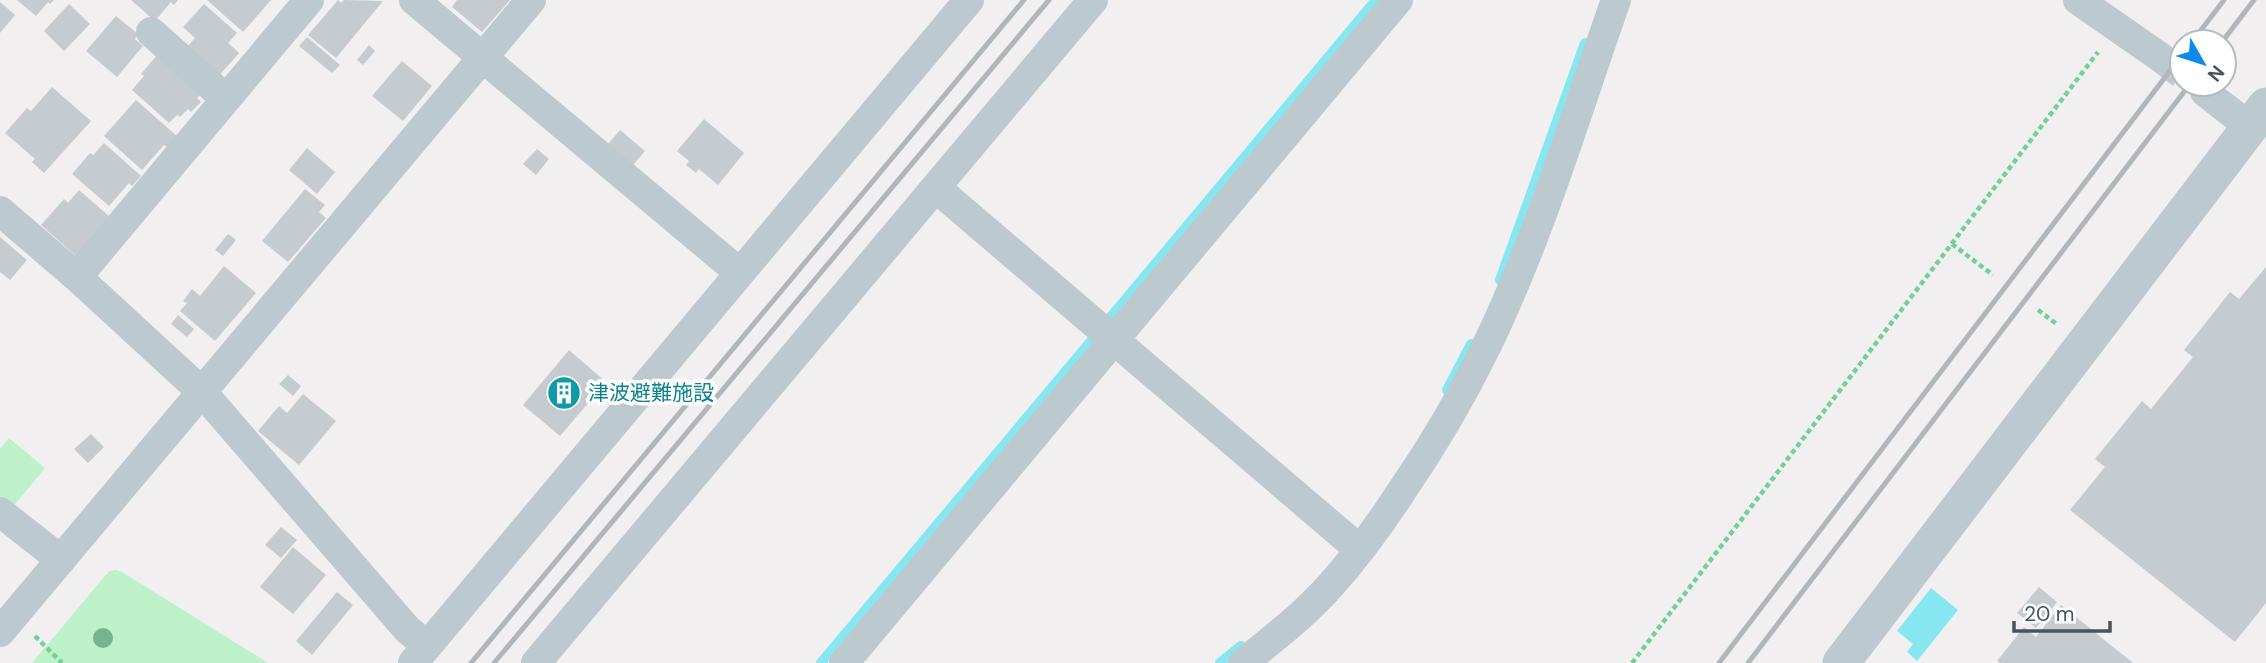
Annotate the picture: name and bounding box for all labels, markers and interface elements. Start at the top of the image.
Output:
north arrow [2168,28,2238,98]
text: N [2202,60,2230,87]
building icon: 津波避難施設 [545,374,583,412]
place label: 津波避難施設 [588,379,714,407]
scale bar [2014,590,2110,634]
text: 20 m [2024,600,2075,628]

